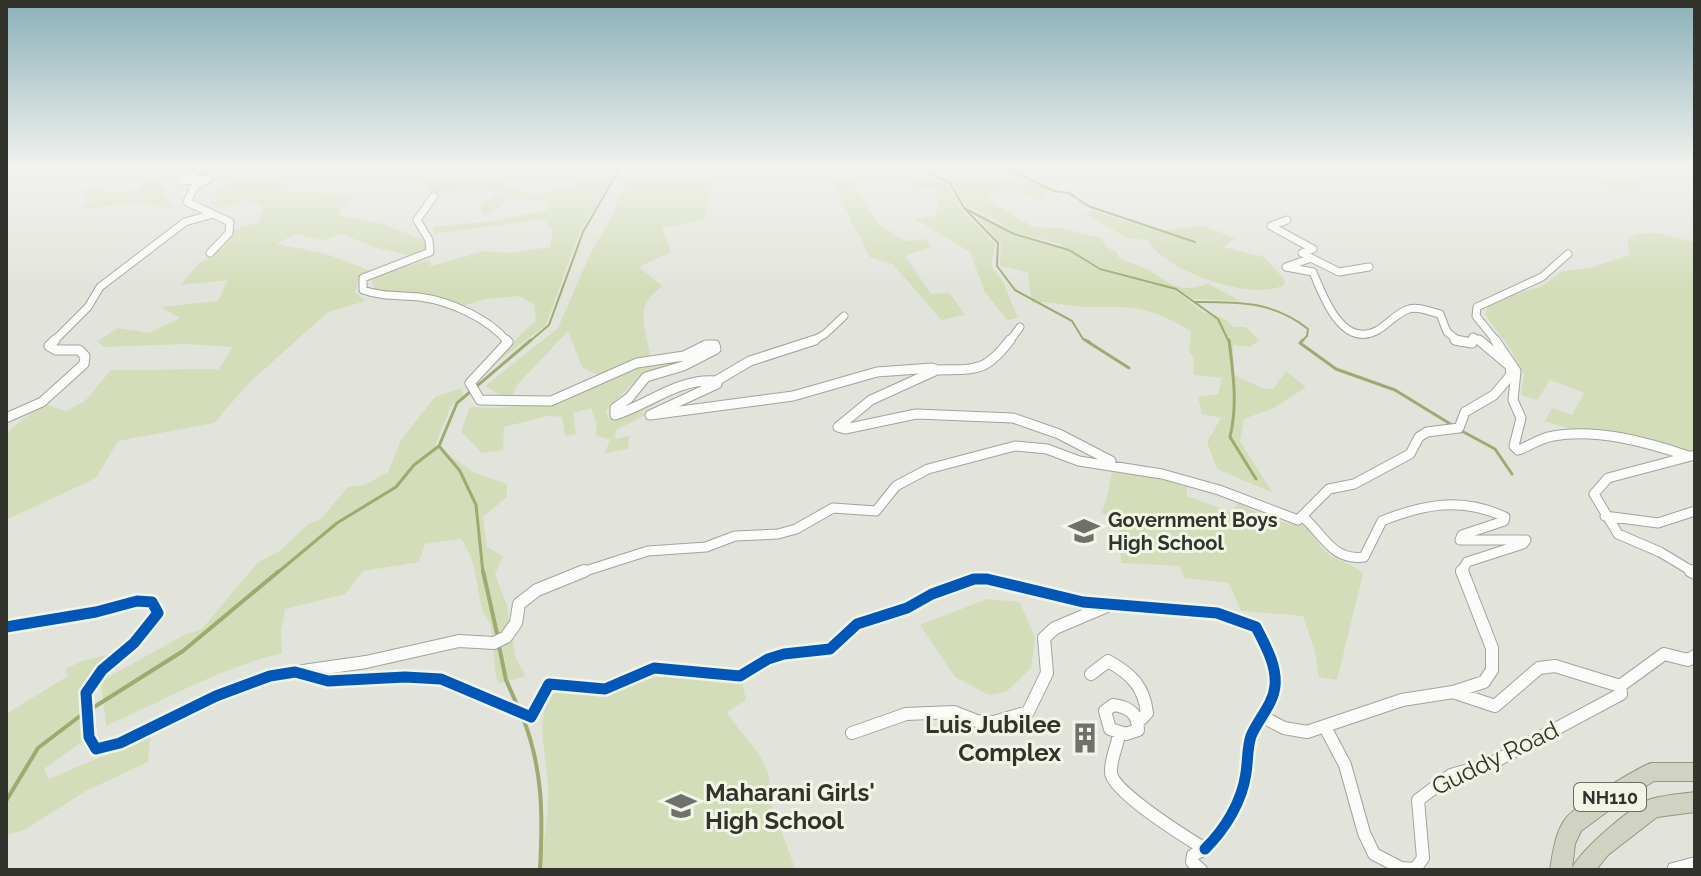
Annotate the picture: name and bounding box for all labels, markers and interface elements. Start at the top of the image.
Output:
place label: Government Boys High School [1108,508,1278,555]
school or university icon: Government Boys High School [1067,514,1101,548]
place label: Luis Jubilee Complex [925,710,1061,767]
street label: Guddy Road [1427,715,1563,801]
building icon: Luis Jubilee Complex [1068,721,1102,755]
place label: Maharani Girls' High School [705,778,875,835]
road number: NH110 [1574,783,1646,811]
school or university icon: Maharani Girls' High School [664,789,698,823]

